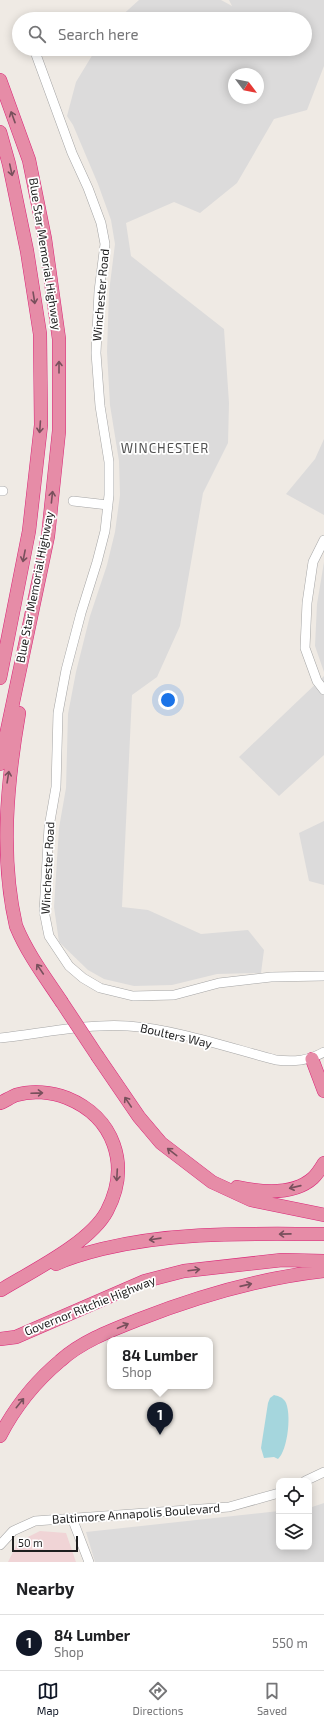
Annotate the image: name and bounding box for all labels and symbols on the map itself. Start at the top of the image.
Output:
north arrow [228,68,264,104]
one-way arrow [9,111,17,123]
one-way arrow [7,163,15,176]
street label: Blue Star Memorial Highway [27,177,65,332]
street label: Winchester Road [89,248,111,342]
one-way arrow [30,291,38,304]
one-way arrow [55,361,63,374]
one-way arrow [37,420,44,433]
district label: WINCHESTER [121,440,209,456]
one-way arrow [48,491,56,504]
street label: Blue Star Memorial Highway [12,509,56,664]
one-way arrow [20,549,28,562]
your location [158,690,178,710]
one-way arrow [5,771,13,784]
street label: Winchester Road [38,821,56,915]
one-way arrow [35,963,43,975]
street label: Boulters Way [139,1020,214,1050]
one-way arrow [30,1089,43,1097]
one-way arrow [124,1097,132,1108]
one-way arrow [167,1148,178,1156]
one-way arrow [114,1168,121,1181]
one-way arrow [289,1183,302,1191]
one-way arrow [279,1230,292,1238]
one-way arrow [149,1235,162,1243]
one-way arrow [187,1266,200,1274]
street label: Governor Ritchie Highway [22,1272,158,1338]
one-way arrow [239,1280,252,1288]
one-way arrow [116,1322,128,1329]
one-way arrow [16,1397,24,1408]
pin: 1 [147,1402,173,1435]
street label: Baltimore Annapolis Boulevard [51,1500,220,1526]
scale bar [12,1534,78,1553]

